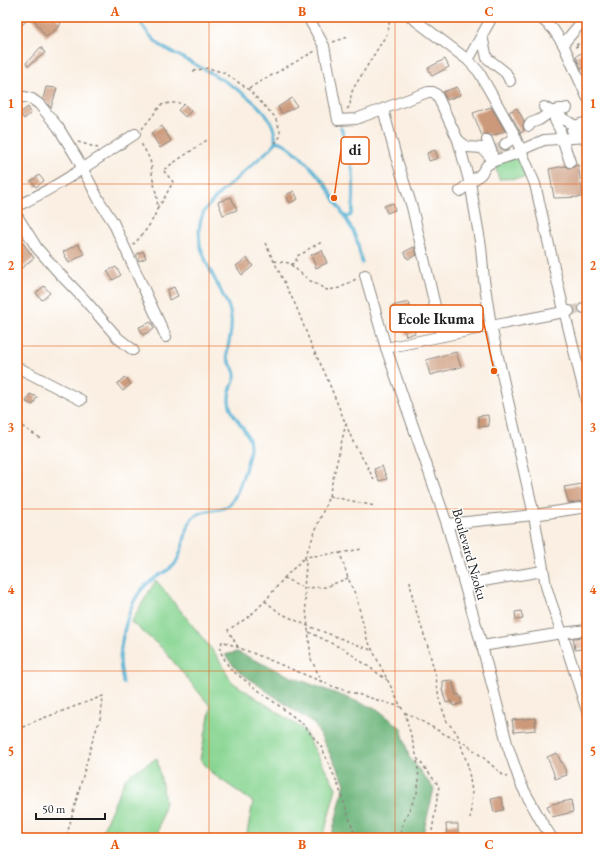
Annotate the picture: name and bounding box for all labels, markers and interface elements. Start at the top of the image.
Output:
text: A [109,3,120,20]
text: B [298,3,306,20]
text: C [484,3,494,20]
text: 1 [8,95,15,112]
text: 1 [590,95,597,112]
callout: di [341,137,369,164]
text: di [349,140,362,159]
text: 2 [8,257,15,274]
text: 2 [590,257,597,274]
callout: Ecole Ikuma [390,305,483,332]
text: Ecole Ikuma [398,309,475,328]
text: 3 [8,419,15,436]
text: 3 [590,419,597,436]
street label: Boulevard Nzoku [448,506,492,602]
text: 4 [8,581,15,598]
text: 4 [590,581,597,598]
text: 5 [8,743,14,760]
text: 5 [590,743,596,760]
scale bar [36,795,105,821]
text: 50 m [42,801,66,817]
text: A [109,836,120,853]
text: B [298,836,306,853]
text: C [484,836,494,853]

